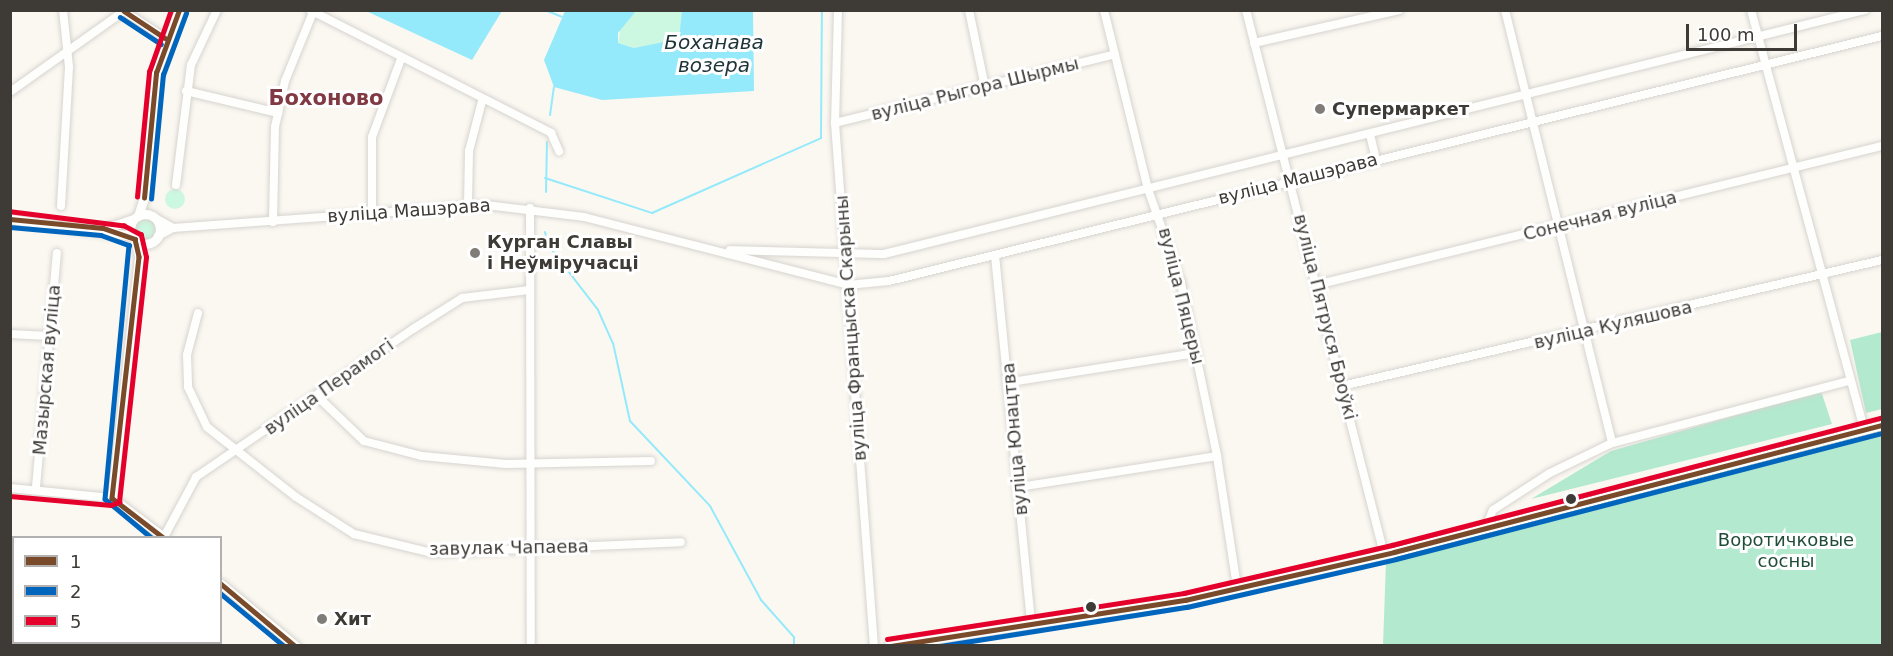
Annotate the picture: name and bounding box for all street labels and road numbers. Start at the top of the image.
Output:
street label: вуліца Рыгора Шырмы [869,53,1081,125]
street label: вуліца Машэрава [1216,149,1380,209]
street label: Сонечная вуліца [1521,186,1679,246]
street label: вуліца Францыска Скарыны [831,194,871,462]
street label: вуліца Машэрава [327,195,491,227]
street label: вуліца Пятруся Броўкі [1289,212,1361,422]
street label: вуліца Пяцеры [1154,225,1208,367]
street label: Мазырская вуліца [29,284,65,456]
street label: вуліца Куляшова [1532,296,1694,354]
street label: вуліца Перамогі [260,334,398,440]
street label: вуліца Юнацтва [998,362,1032,516]
street label: завулак Чапаева [429,536,589,560]

